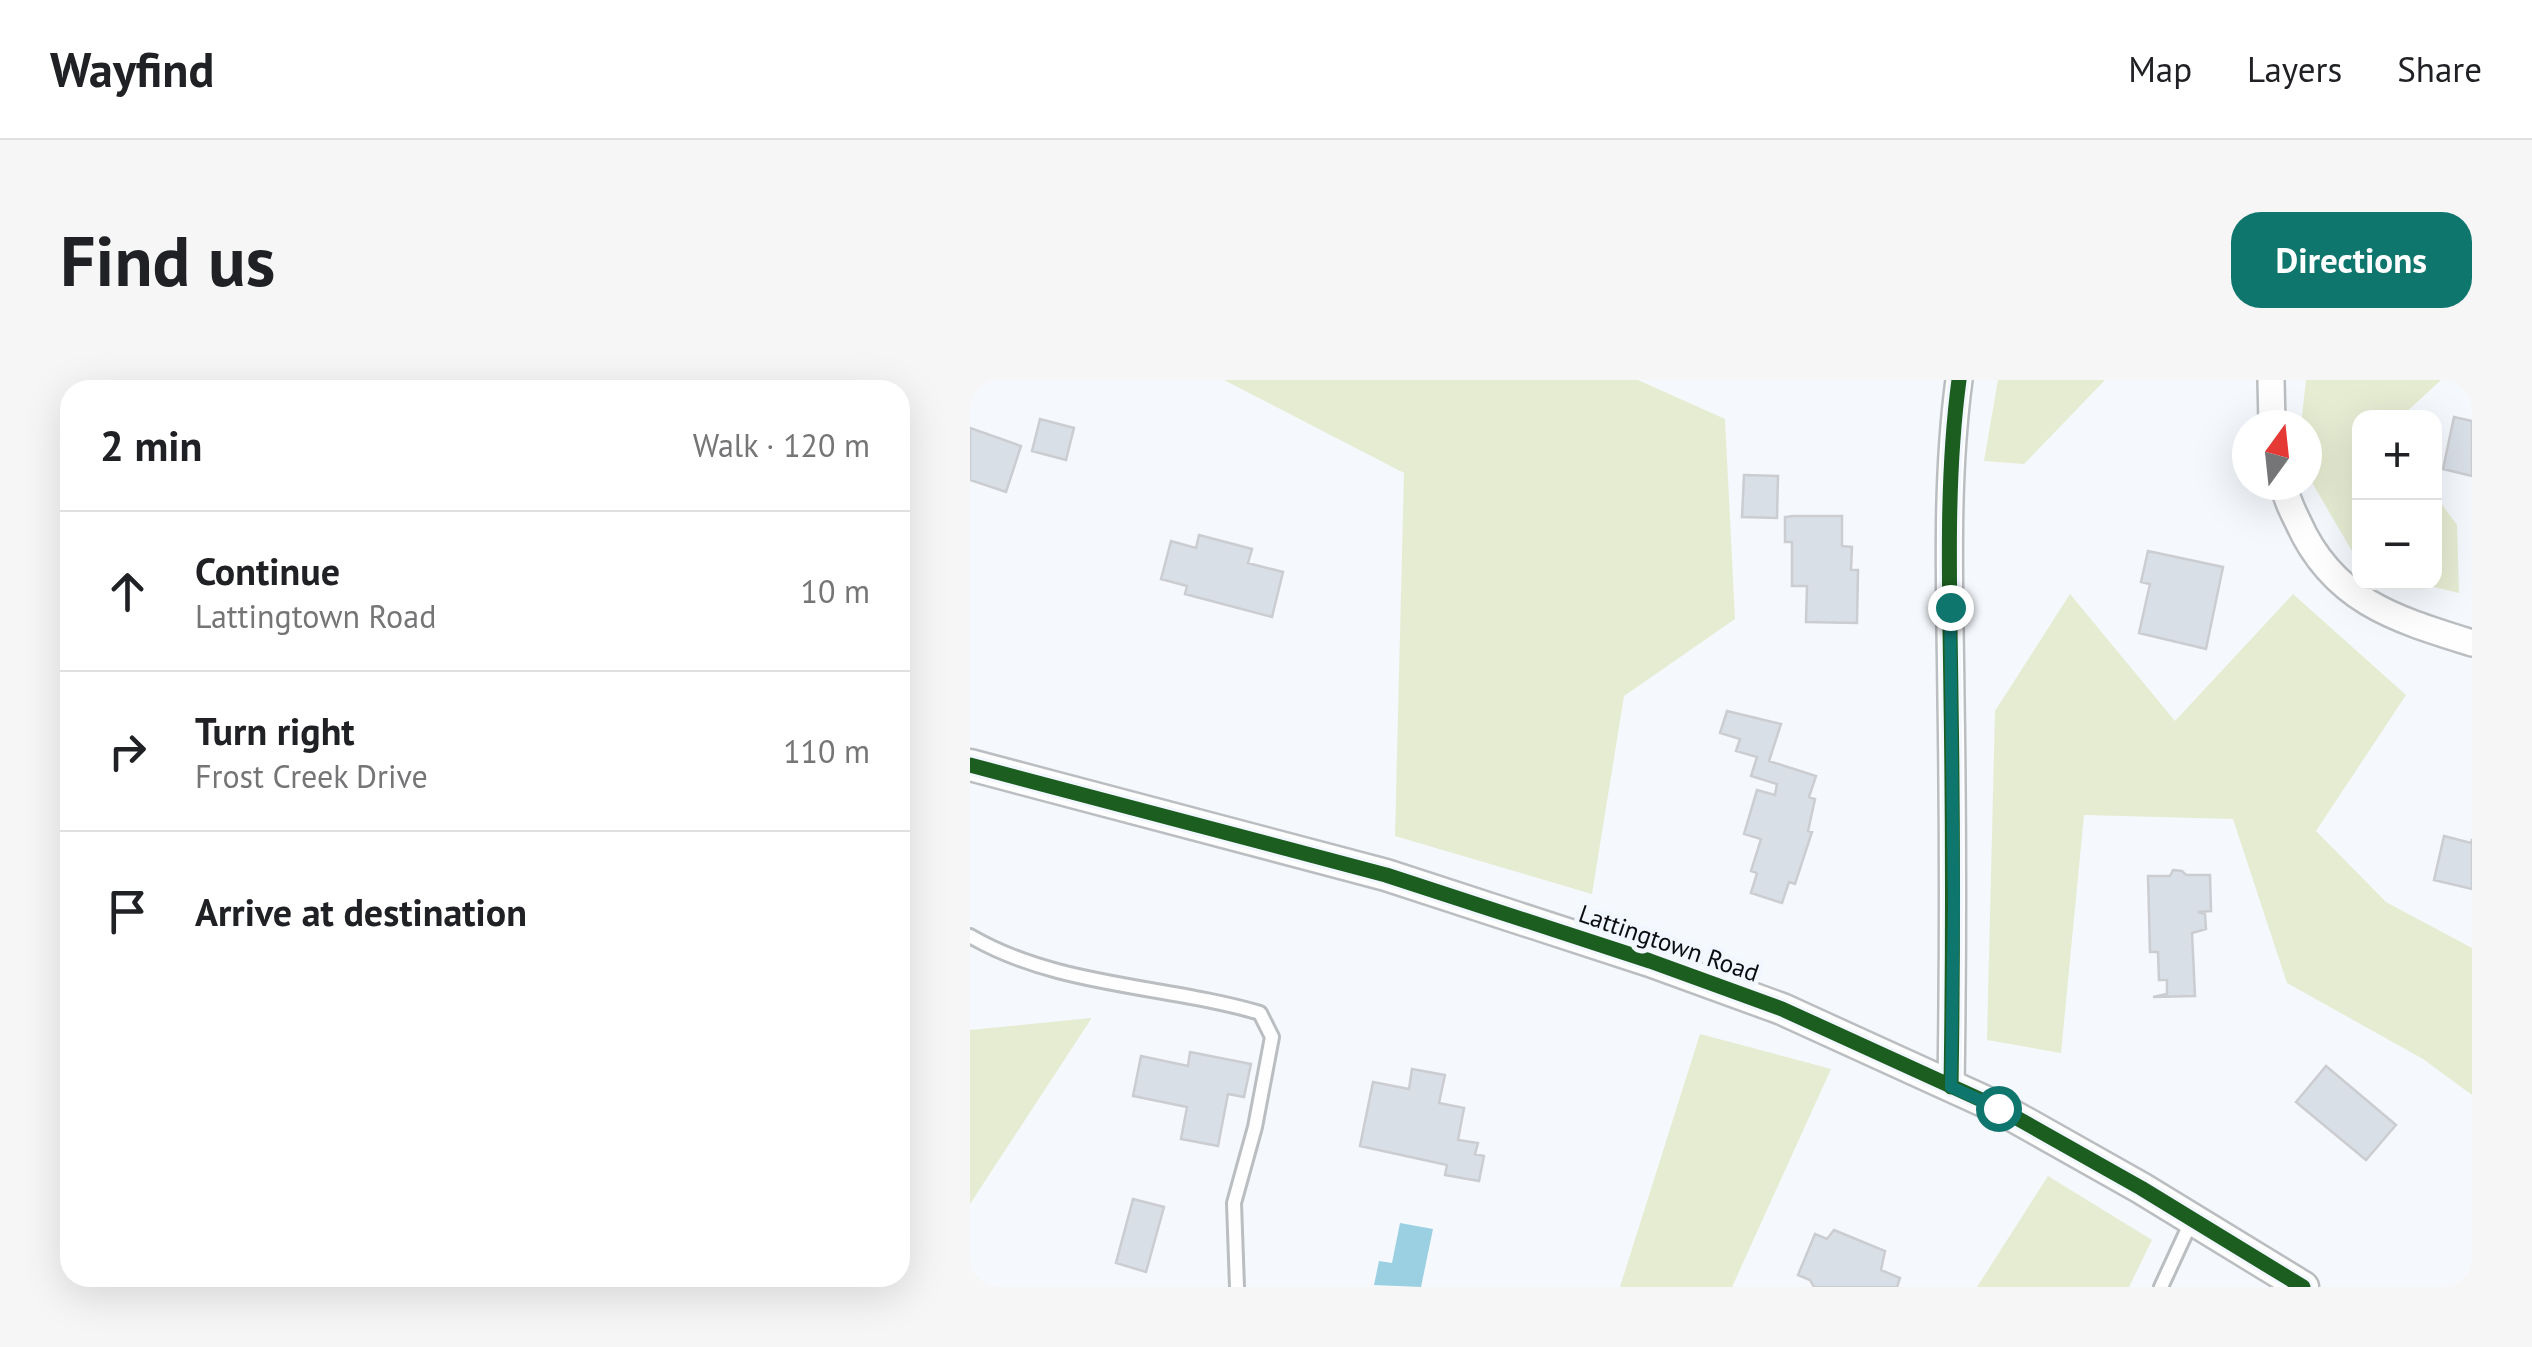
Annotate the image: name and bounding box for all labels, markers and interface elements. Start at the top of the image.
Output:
text: Wayfind [50,38,214,100]
text: Map [2128,46,2192,92]
text: Layers [2247,46,2342,92]
text: Share [2397,46,2482,92]
button: Directions [2231,212,2472,308]
text: Find us [60,215,275,305]
north arrow [2232,410,2322,500]
map controls [2352,410,2442,590]
button: + [2352,410,2442,500]
text: 2 min [100,418,202,473]
text: Walk · 120 m [693,424,870,466]
button: − [2352,500,2442,590]
text: Continue [195,546,340,595]
icon: ahead [100,564,155,619]
text: 10 m [801,570,870,612]
route end [1928,585,1974,631]
text: Lattingtown Road [195,595,436,637]
text: Turn right [195,706,355,755]
icon: right [100,724,155,779]
text: 110 m [783,730,870,772]
text: Frost Creek Drive [195,755,428,797]
icon: arrive [100,884,155,939]
text: Arrive at destination [195,887,527,936]
street label: Lattingtown Road [1575,897,1763,989]
route start [1976,1086,2022,1132]

